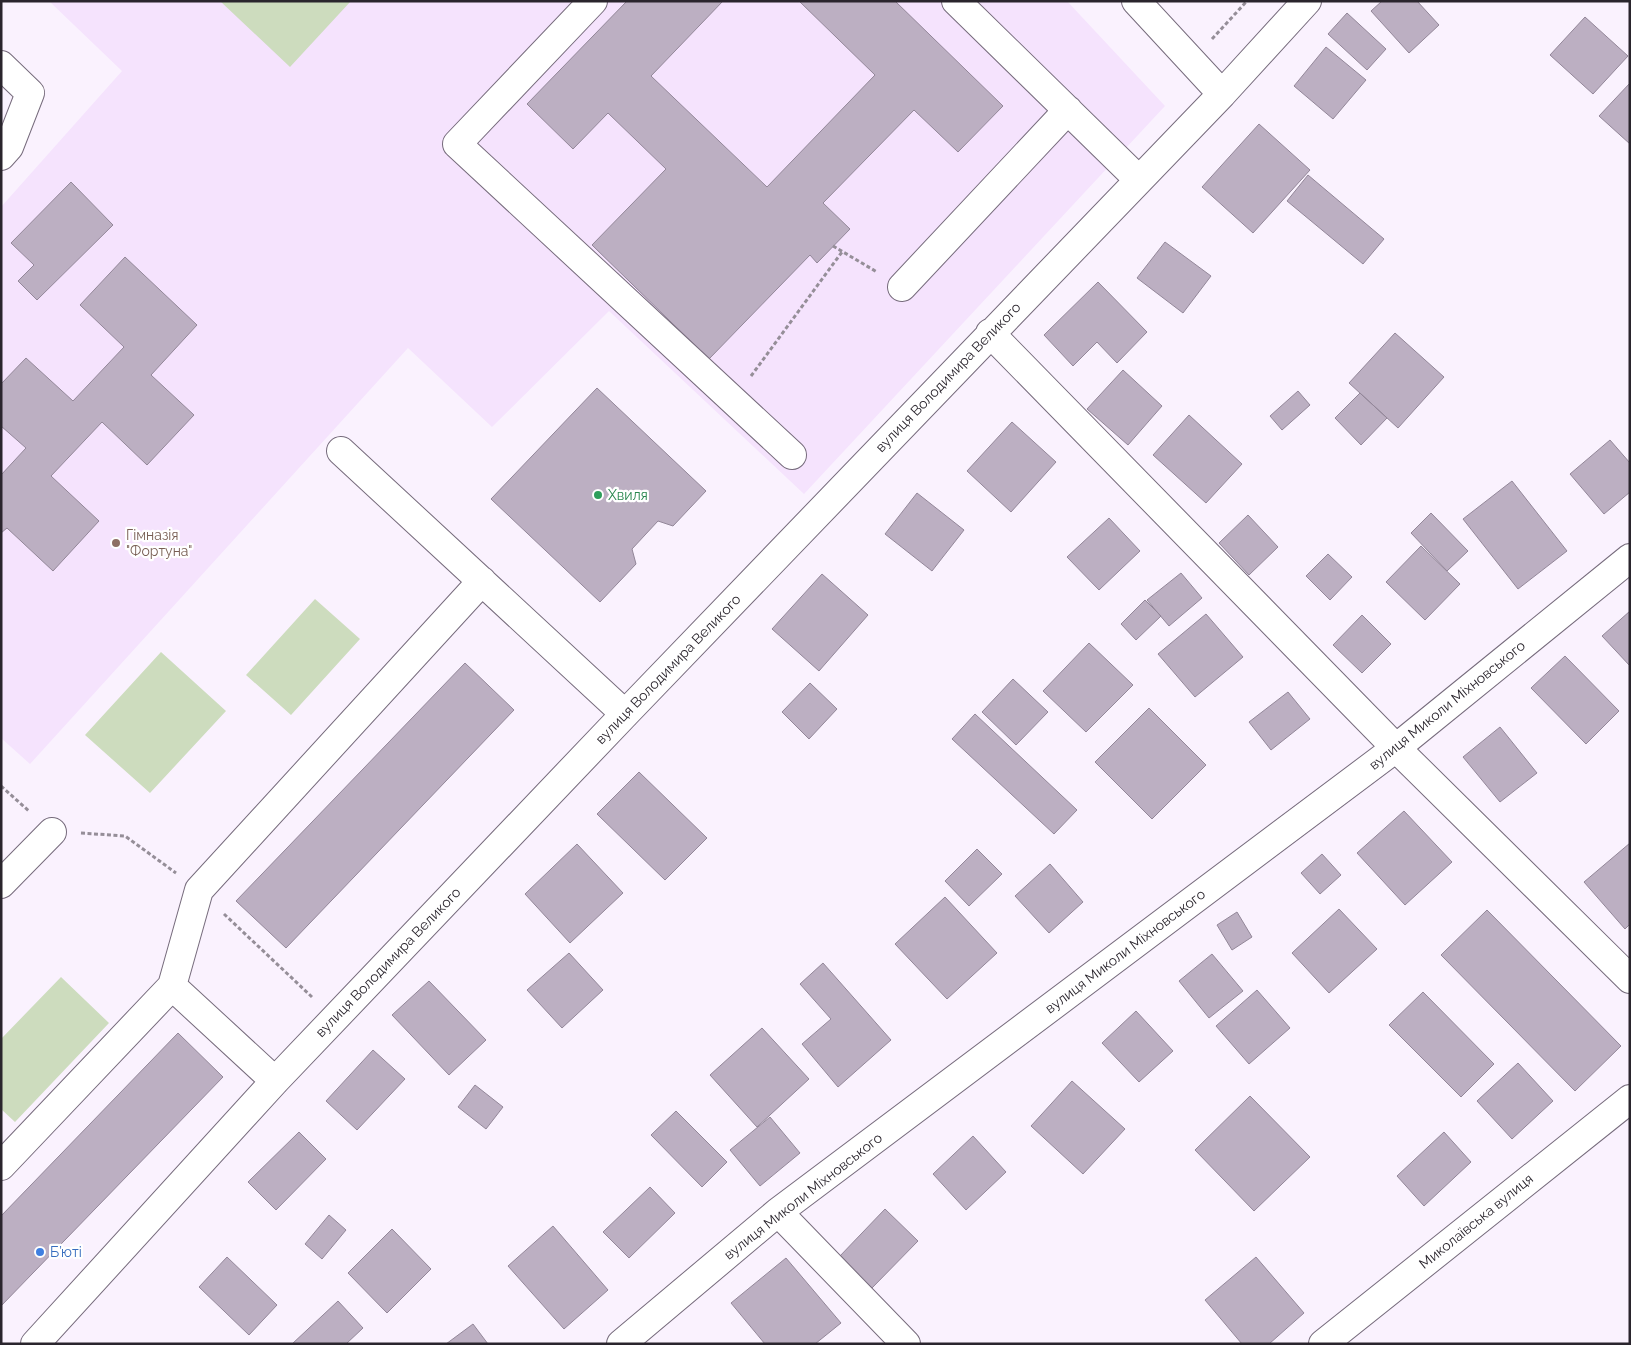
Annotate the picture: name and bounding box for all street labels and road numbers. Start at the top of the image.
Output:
street label: вулиця Володимира Великого [872,299,1024,455]
street label: вулиця Володимира Великого [592,591,744,747]
street label: вулиця Миколи Міхновського [1366,637,1528,773]
street label: вулиця Володимира Великого [312,884,464,1040]
street label: вулиця Миколи Міхновського [1042,886,1208,1016]
street label: вулиця Миколи Міхновського [721,1129,885,1263]
street label: Миколаївська вулиця [1416,1170,1536,1272]

